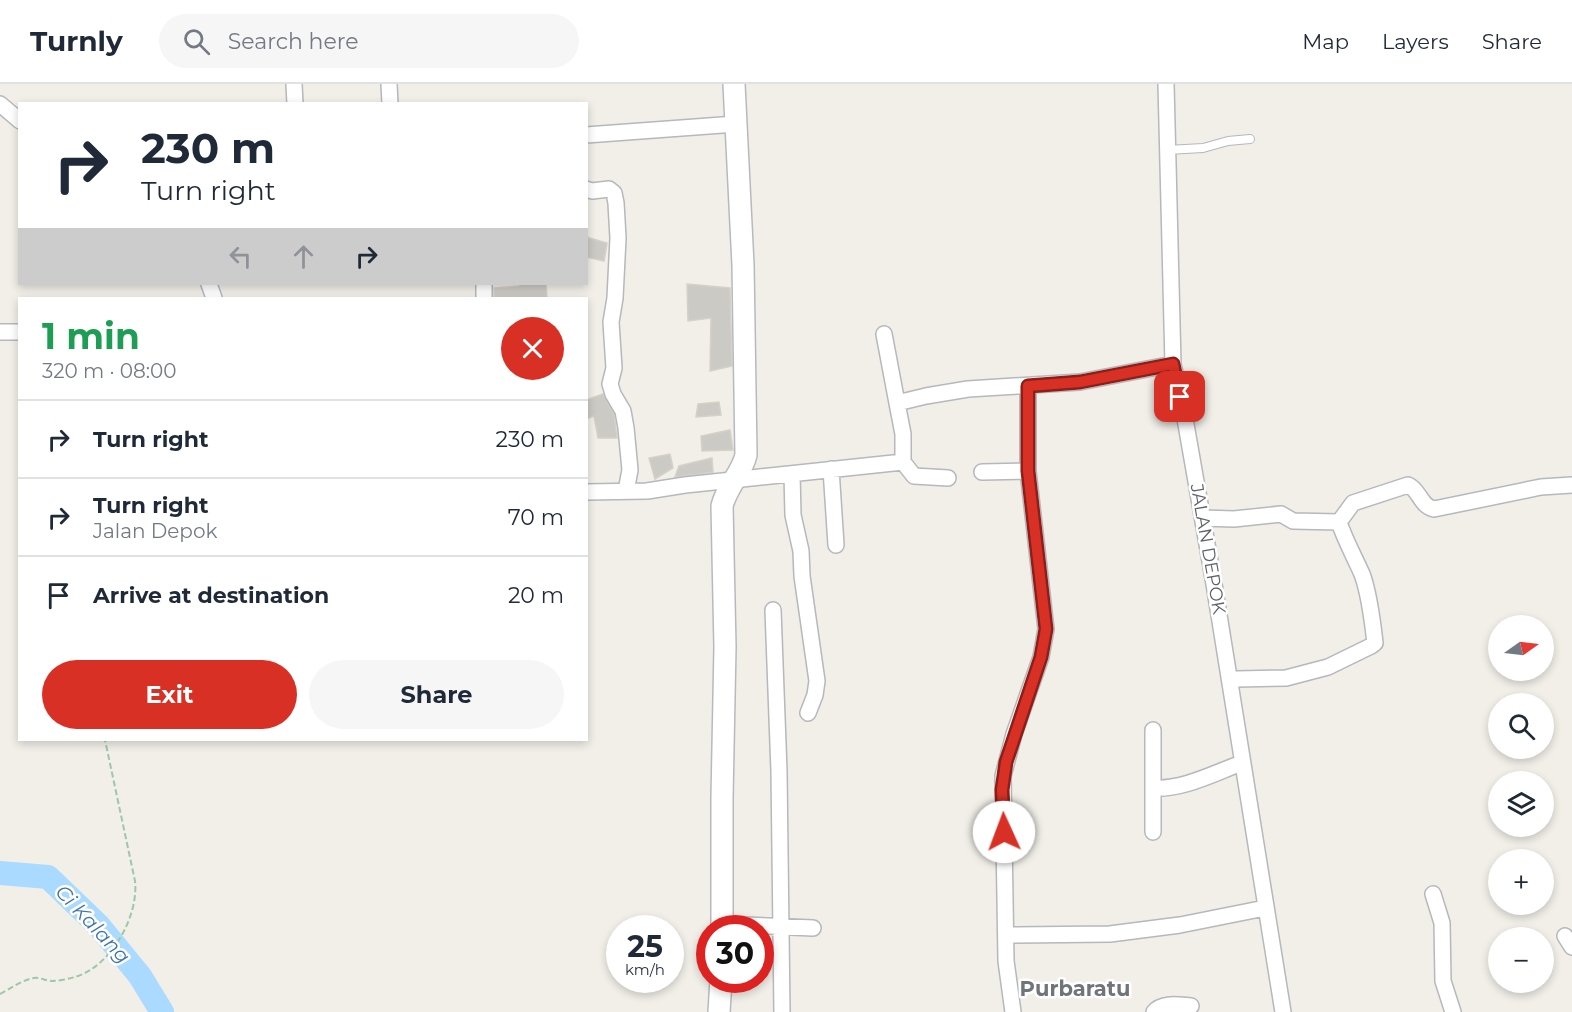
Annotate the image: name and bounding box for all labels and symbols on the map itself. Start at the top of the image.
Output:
pin [1154,371,1205,422]
street label: JALAN DEPOK [1186,481,1230,616]
north arrow [1488,615,1554,681]
position arrow [972,800,1036,864]
water label: Ci Kalang [51,880,135,968]
speed limit sign: 30 [696,915,774,993]
district label: Purbaratu [1020,976,1130,1001]

